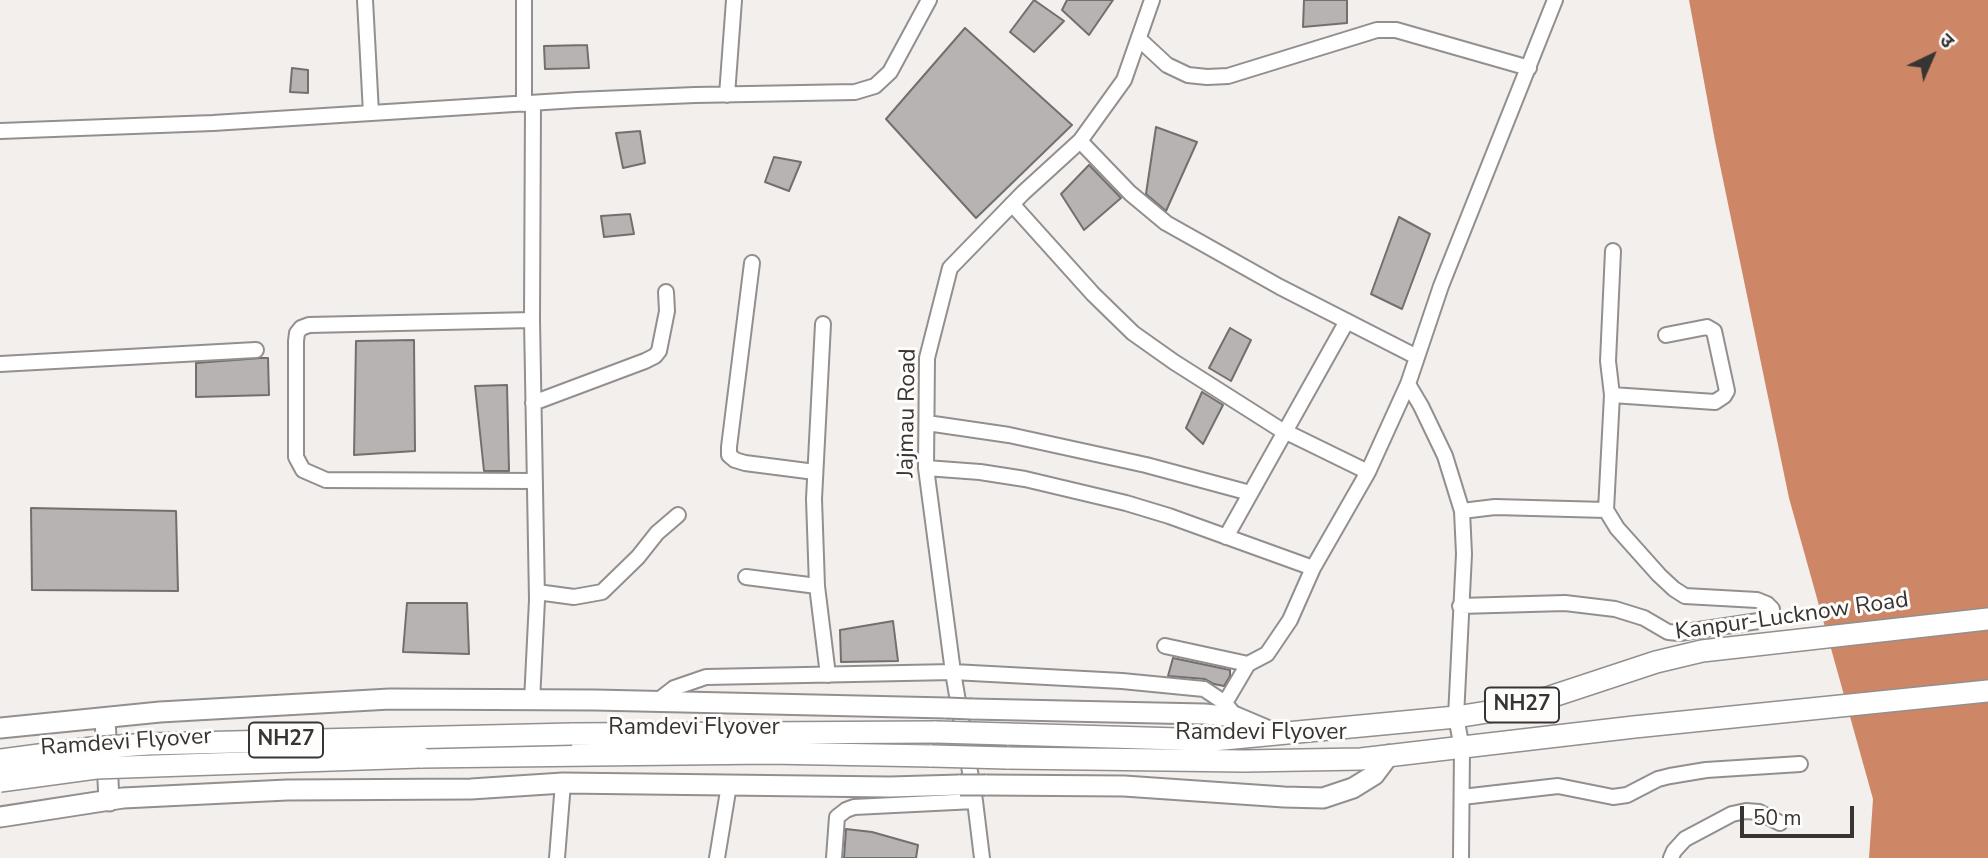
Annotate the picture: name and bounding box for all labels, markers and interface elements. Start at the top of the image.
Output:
north arrow [1897,21,1967,91]
text: उ [1934,28,1960,54]
street label: Jajmau Road [893,348,923,478]
street label: Kanpur-Lucknow Road [1674,587,1910,647]
road number: NH27 [1485,688,1559,722]
street label: Ramdevi Flyover [608,714,780,742]
street label: Ramdevi Flyover [1175,719,1347,747]
road number: NH27 [249,722,323,758]
street label: Ramdevi Flyover [40,723,212,763]
scale bar [1743,792,1857,836]
text: 50 m [1753,804,1802,832]

